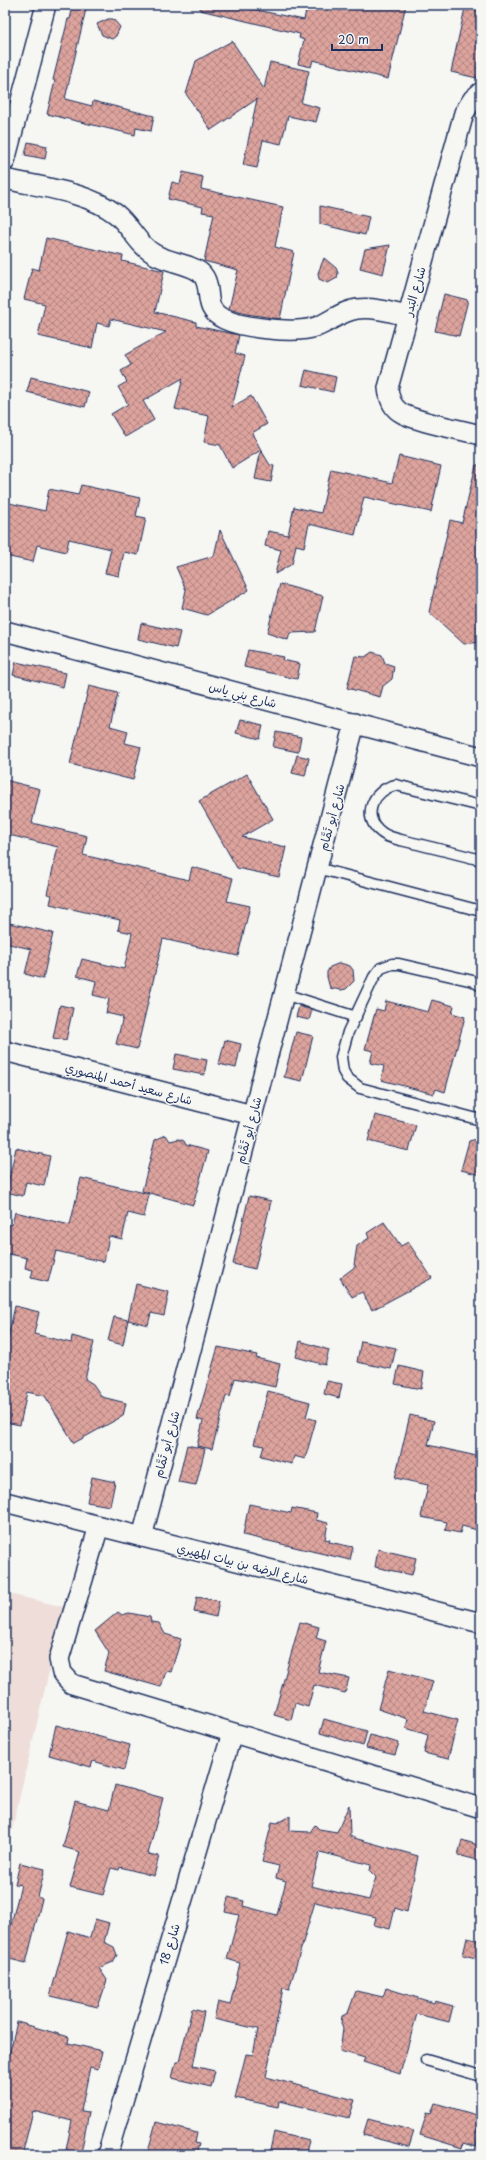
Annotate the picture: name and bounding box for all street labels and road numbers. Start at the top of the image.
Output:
street label: شارع البَدر [398,264,431,319]
street label: شارع بني ياس [206,676,279,715]
street label: شارع أبو تَمَّام [313,782,350,853]
street label: شارع سعيد أحمد المنصوري [63,1057,195,1110]
street label: شارع أبو تَمَّام [230,1095,267,1166]
street label: شارع أبو تَمَّام [148,1409,185,1480]
street label: شارع الرضه بن بيات المهيري [175,1538,311,1589]
street label: شارع 18 [154,1921,185,1967]

